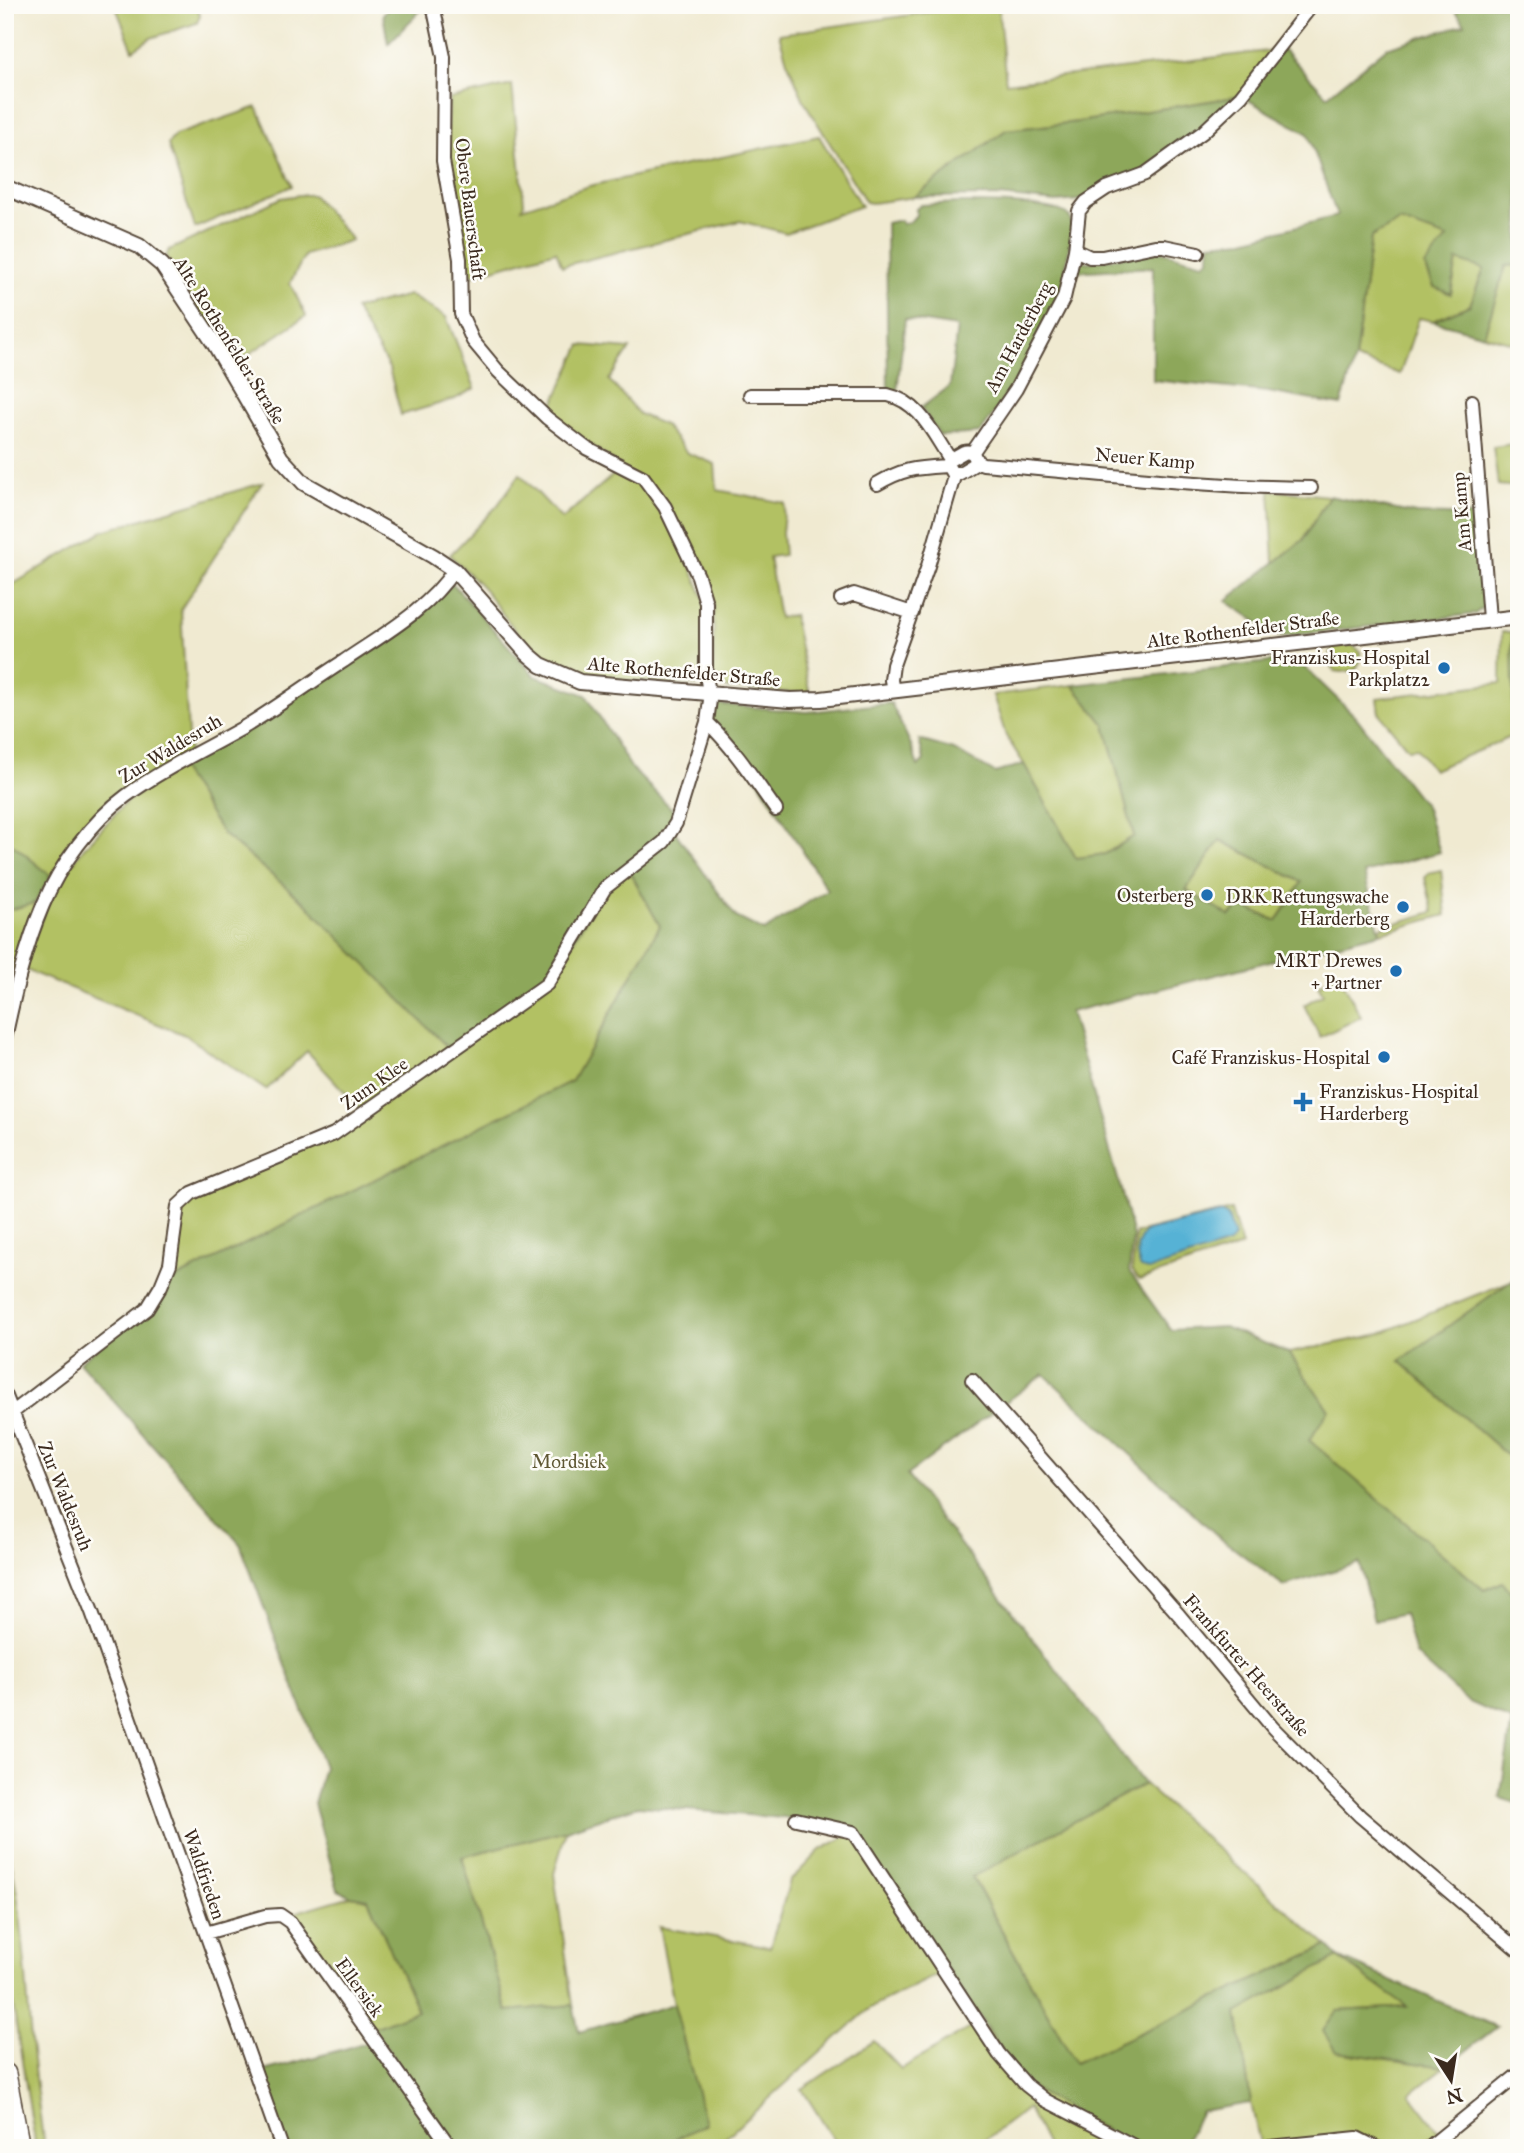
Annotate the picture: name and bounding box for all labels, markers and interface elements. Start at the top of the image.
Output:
street label: Obere Bauerschaft [450,137,491,282]
street label: Alte Rothenfelder Straße [168,251,291,428]
street label: Am Harderberg [979,278,1058,398]
street label: Neuer Kamp [1094,443,1196,474]
street label: Am Kamp [1447,471,1477,554]
street label: Alte Rothenfelder Straße [1145,606,1341,653]
place label: Franziskus-Hospital Parkplatz2 [1271,646,1431,691]
street label: Alte Rothenfelder Straße [586,652,781,691]
marker: Franziskus-Hospital Parkplatz2 [1436,660,1452,676]
street label: Zur Waldesruh [115,709,226,788]
place label: Osterberg [1117,884,1193,908]
place label: DRK Rettungswache Harderberg [1226,885,1389,931]
marker: Osterberg [1199,887,1215,903]
marker: DRK Rettungswache Harderberg [1395,899,1411,915]
place label: MRT Drewes + Partner [1275,949,1383,994]
marker: MRT Drewes + Partner [1388,963,1404,979]
place label: Café Franziskus-Hospital [1171,1046,1371,1069]
marker: Café Franziskus-Hospital [1376,1049,1392,1065]
street label: Zum Klee [336,1052,412,1115]
place label: Franziskus-Hospital Harderberg [1319,1080,1479,1126]
marker: Franziskus-Hospital Harderberg [1293,1092,1313,1112]
street label: Zur Waldesruh [33,1438,98,1555]
park label: Mordsiek [532,1450,606,1473]
street label: Frankfurter Heerstraße [1178,1589,1315,1741]
street label: Waldfrieden [178,1826,231,1922]
street label: Ellersiek [330,1953,389,2022]
north arrow [1416,2044,1486,2114]
text: N [1444,2083,1465,2109]

